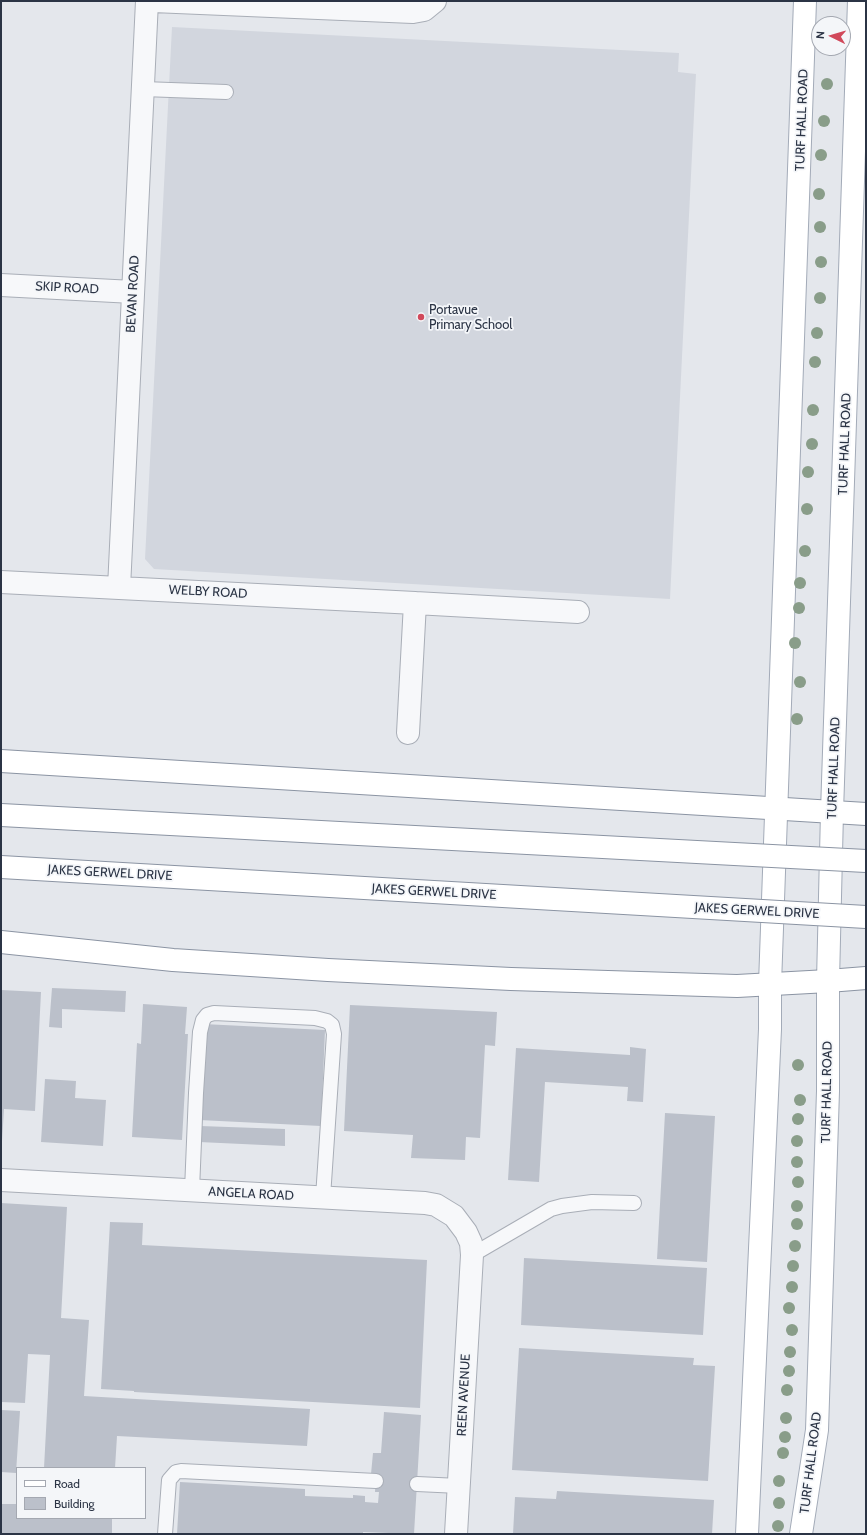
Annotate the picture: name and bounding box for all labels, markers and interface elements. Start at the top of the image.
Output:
north arrow [811,16,851,56]
text: N [813,31,827,40]
street label: TURF HALL ROAD [792,69,812,171]
street label: BEVAN ROAD [123,255,143,333]
street label: SKIP ROAD [35,279,99,297]
place label: Portavue Primary School [429,302,512,333]
marker: Portavue Primary School [416,312,426,322]
street label: TURF HALL ROAD [835,393,855,495]
street label: WELBY ROAD [168,582,248,602]
street label: TURF HALL ROAD [824,717,844,819]
street label: JAKES GERWEL DRIVE [47,862,173,884]
street label: JAKES GERWEL DRIVE [371,881,497,903]
street label: JAKES GERWEL DRIVE [694,900,820,922]
street label: TURF HALL ROAD [818,1041,836,1143]
street label: ANGELA ROAD [208,1184,294,1204]
street label: REEN AVENUE [454,1353,474,1437]
street label: TURF HALL ROAD [797,1411,825,1515]
legend [16,1467,146,1519]
text: Road [54,1476,80,1491]
text: Building [54,1496,95,1511]

